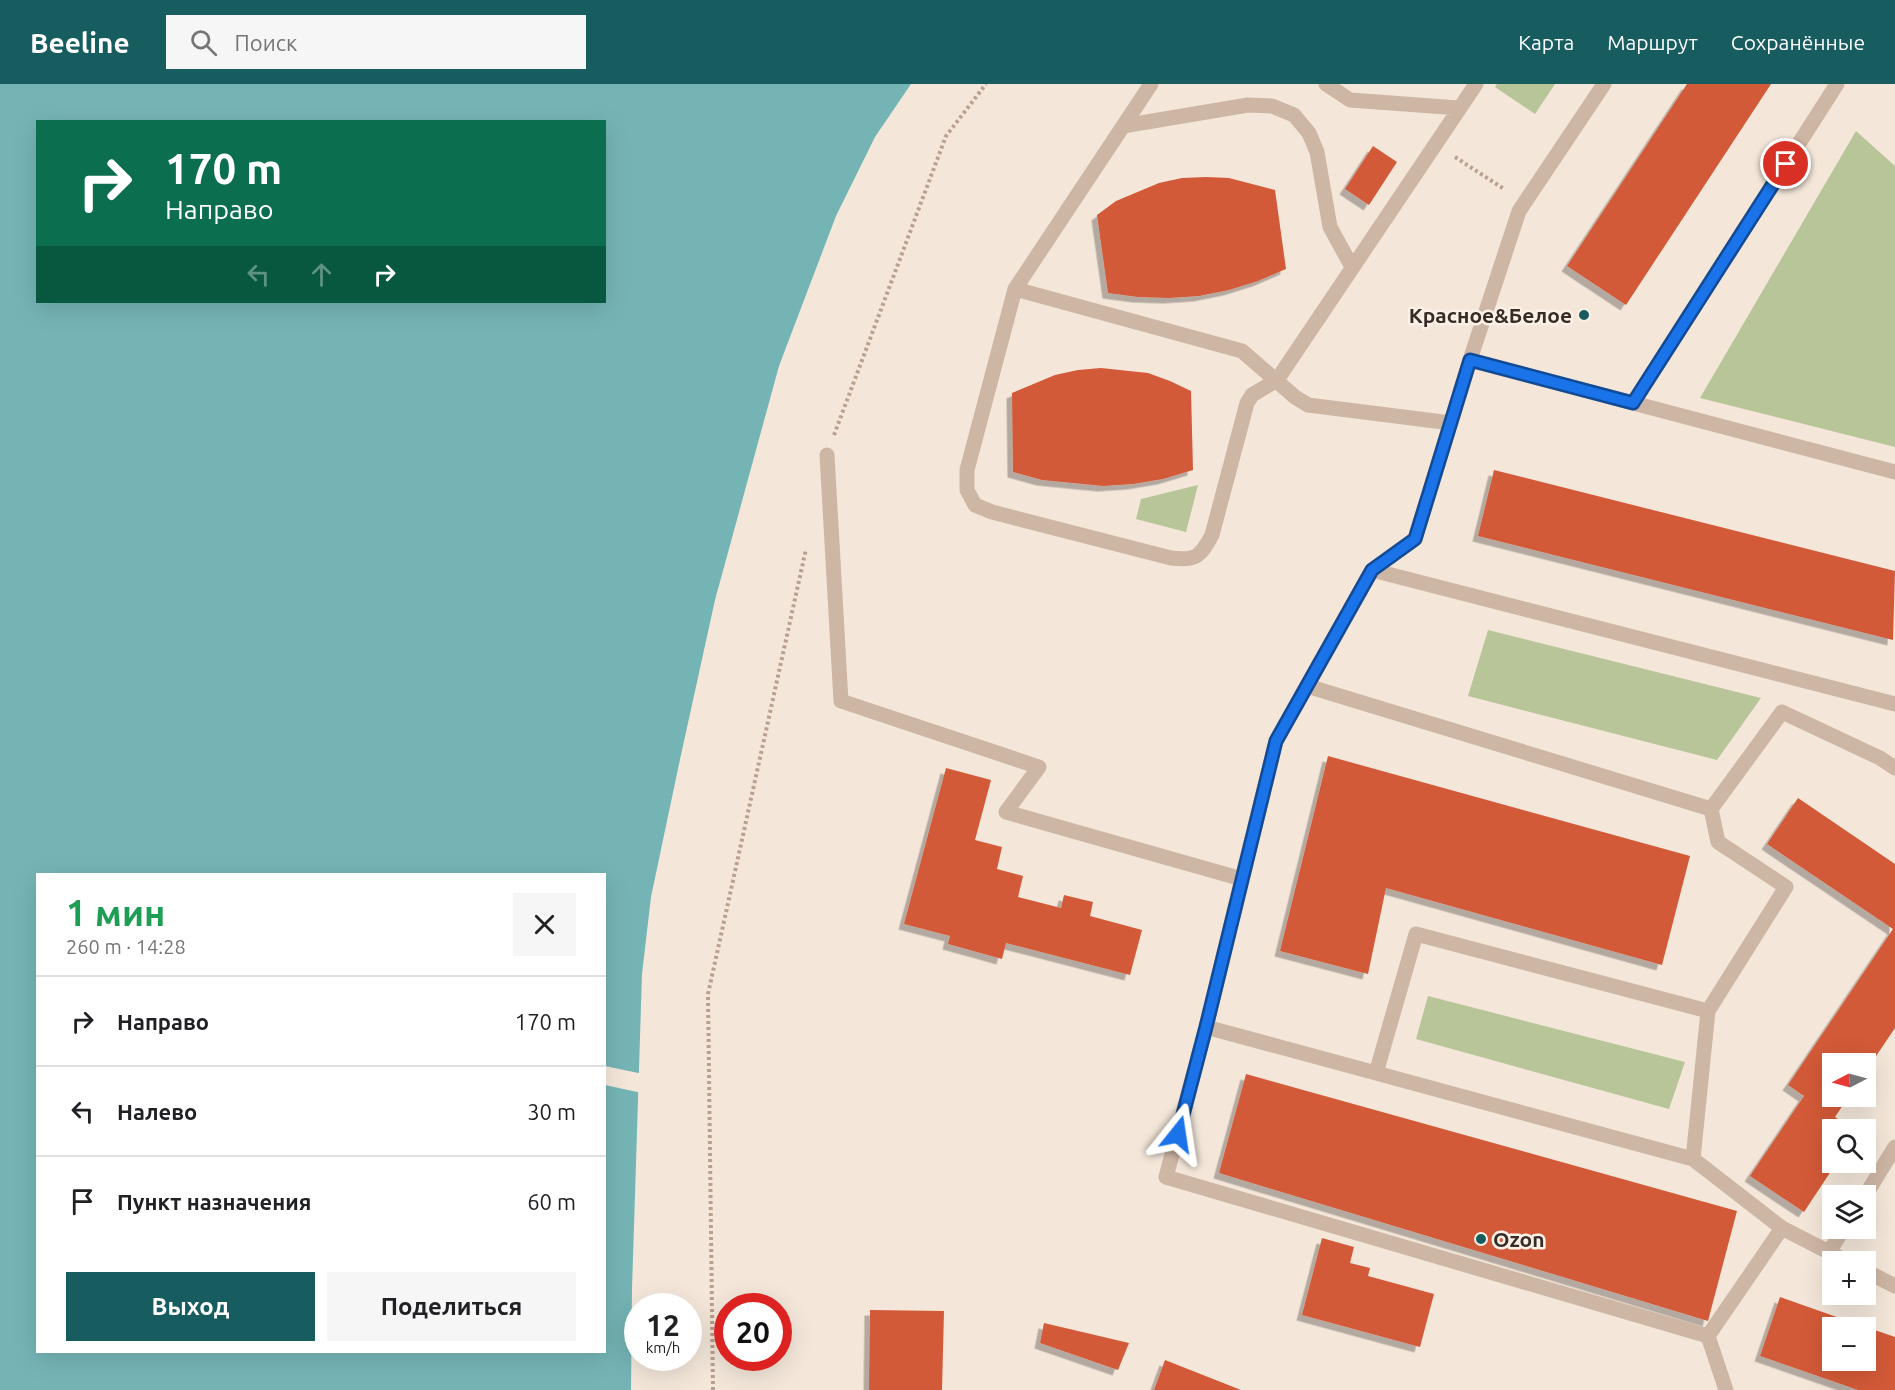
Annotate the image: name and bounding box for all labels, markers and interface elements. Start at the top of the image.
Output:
search box [166,15,586,69]
icon: search [187,26,220,59]
text: Beeline [30,27,130,58]
text: Поиск [235,30,297,55]
text: Карта [1518,30,1574,54]
text: Маршрут [1607,30,1698,54]
text: Сохранённые [1731,30,1865,54]
pin [1760,138,1811,189]
icon: right [66,144,144,222]
text: 170 m [165,145,282,192]
icon: arrive [1769,147,1802,180]
text: Направо [165,194,274,224]
icon: left [242,258,275,291]
icon: ahead [305,258,338,291]
icon: right [368,258,401,291]
place label: Красное&Белое [1409,303,1572,327]
marker: Красное&Белое [1577,308,1591,322]
text: 1 мин [66,892,165,933]
button: close [513,893,576,956]
text: 260 m · 14:28 [66,935,186,958]
icon: right [66,1005,99,1038]
text: Направо [117,1009,209,1034]
text: 170 m [515,1009,576,1034]
north arrow [1822,1053,1876,1107]
map controls [1822,1053,1876,1371]
icon: left [66,1095,99,1128]
text: Налево [117,1099,197,1124]
text: 30 m [527,1099,576,1124]
position arrow [1146,1102,1210,1166]
button: search [1822,1119,1876,1173]
icon: arrive [66,1185,99,1218]
button: layers [1822,1185,1876,1239]
text: Пункт назначения [117,1189,311,1214]
text: 60 m [527,1189,576,1214]
place label: Ozon [1493,1227,1544,1251]
marker: Ozon [1474,1232,1488,1246]
button: + [1822,1251,1876,1305]
button: Выход [66,1272,315,1341]
button: Поделиться [327,1272,576,1341]
speed limit sign: 20 [714,1293,792,1371]
text: 12 [646,1308,680,1342]
button: − [1822,1317,1876,1371]
text: km/h [646,1339,680,1356]

